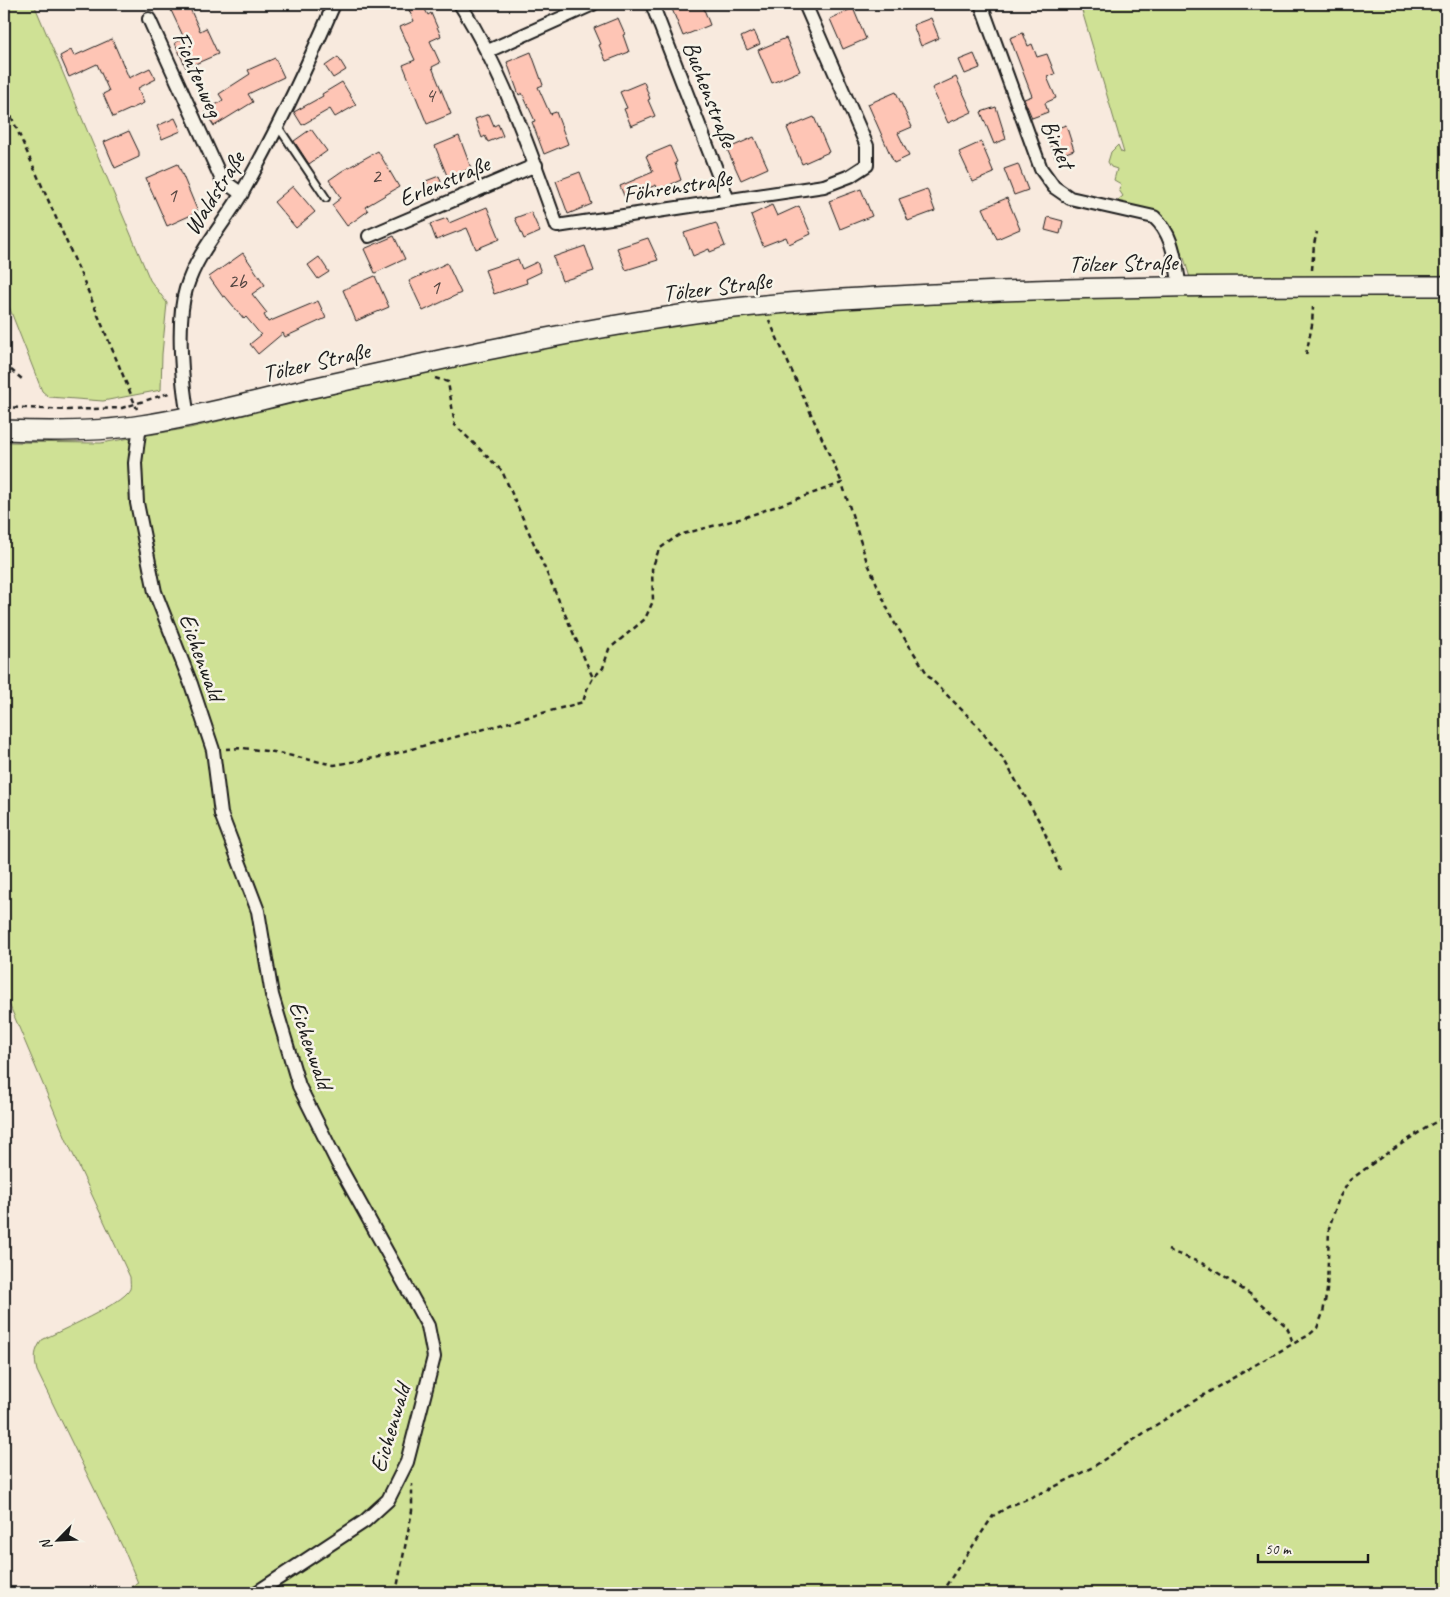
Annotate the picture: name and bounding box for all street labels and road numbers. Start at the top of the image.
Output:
street label: Fichtenweg [166,27,231,123]
street label: Buchenstraße [676,37,745,153]
street label: Birket [1034,115,1083,176]
street label: Waldstraße [177,144,253,240]
street label: Erlenstraße [394,148,496,214]
street label: Föhrenstraße [621,162,736,209]
street label: Tölzer Straße [1068,247,1180,279]
street label: Tölzer Straße [661,265,775,309]
street label: Tölzer Straße [259,335,375,389]
street label: Eichenwald [172,609,233,708]
street label: Eichenwald [282,997,341,1096]
street label: Eichenwald [362,1377,419,1476]

